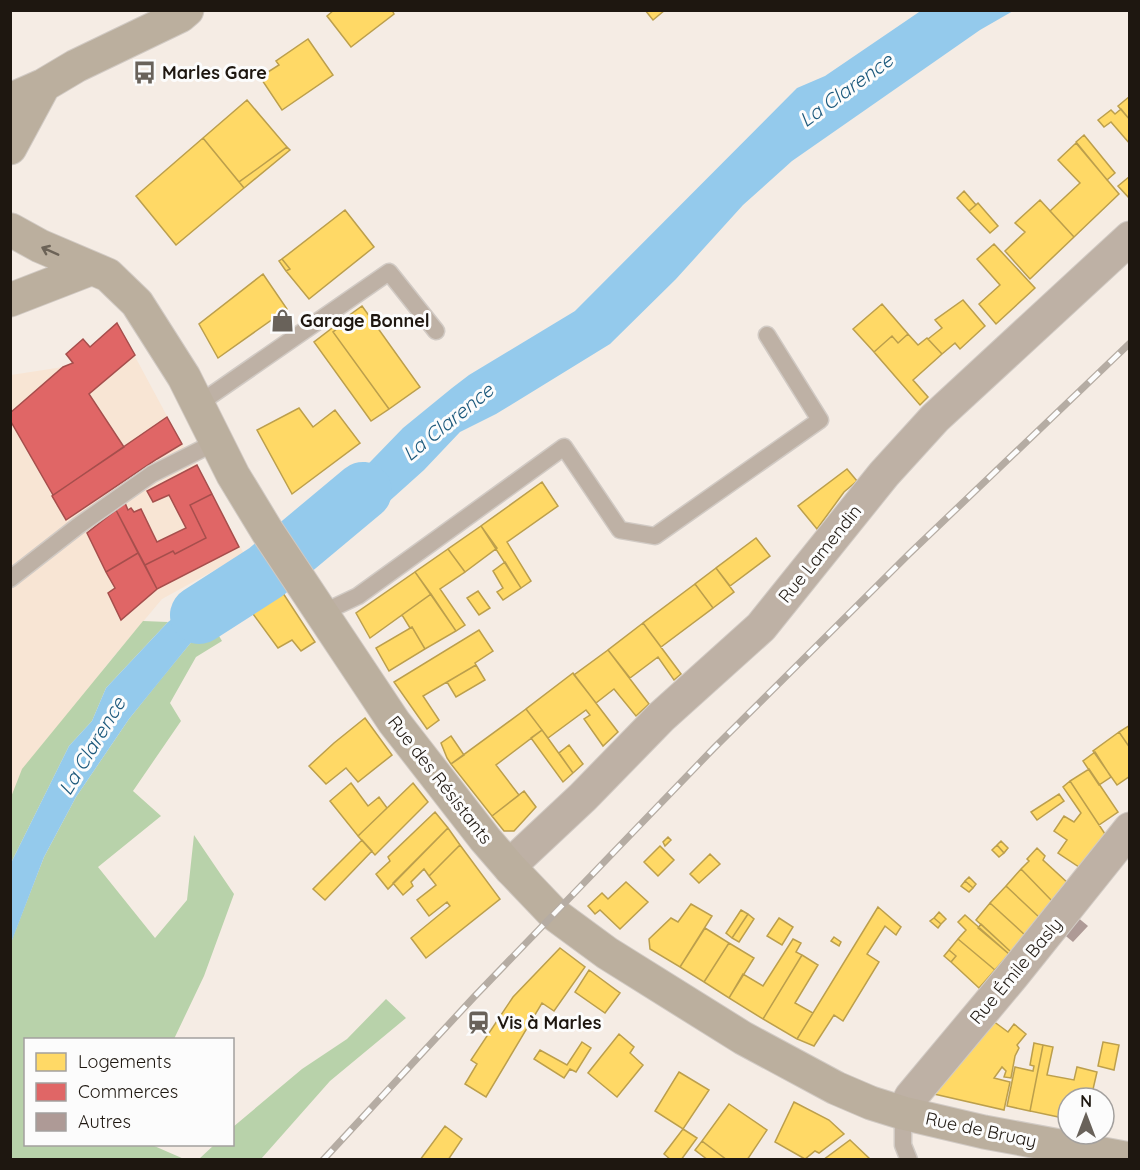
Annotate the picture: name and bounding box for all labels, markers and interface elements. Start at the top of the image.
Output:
water label: La Clarence [794,47,898,132]
bus stop icon: Marles Gare [131,60,157,86]
place label: Marles Gare [162,61,267,84]
one-way arrow [41,244,59,255]
shop icon: Garage Bonnel [269,308,295,334]
place label: Garage Bonnel [300,309,430,332]
water label: La Clarence [397,377,499,466]
street label: Rue Lamendin [773,500,866,607]
water label: La Clarence [53,692,131,799]
street label: Rue des Résistants [383,711,498,849]
street label: Rue Émile Basly [964,913,1067,1029]
station icon: Vis à Marles [466,1010,492,1036]
place label: Vis à Marles [497,1011,602,1034]
legend [24,1038,234,1146]
text: Logements [78,1050,171,1073]
text: Commerces [78,1080,178,1103]
north arrow [1056,1086,1116,1146]
text: N [1080,1091,1092,1111]
street label: Rue de Bruay [923,1106,1039,1153]
text: Autres [78,1110,131,1133]

